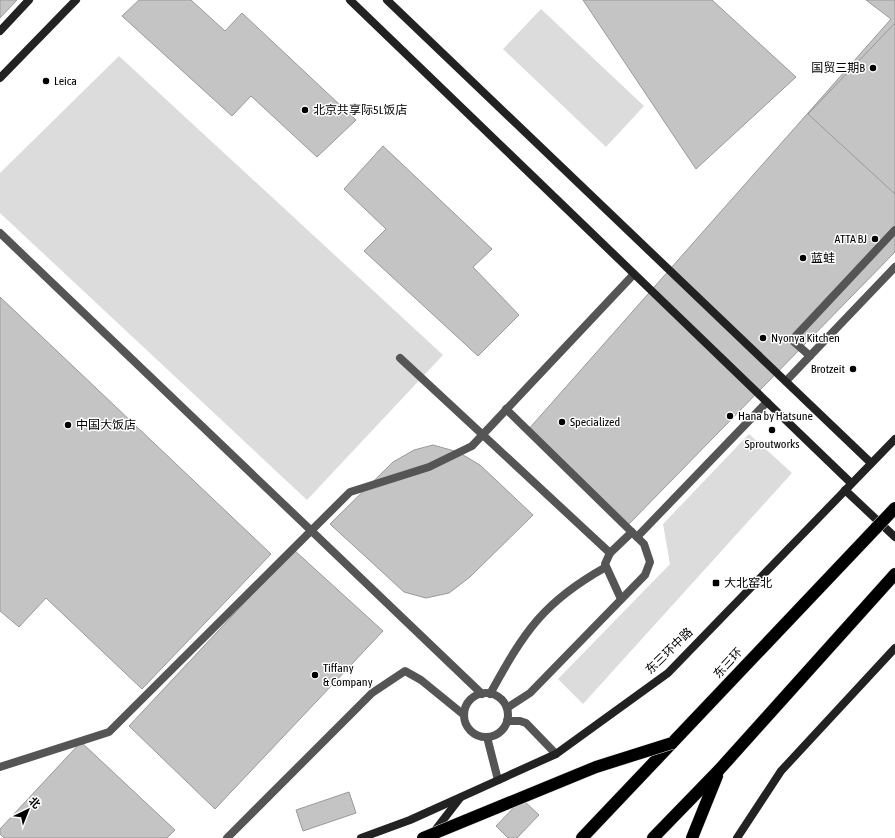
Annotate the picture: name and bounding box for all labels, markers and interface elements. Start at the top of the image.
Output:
place label: 国贸三期B [811,61,865,75]
marker: 国贸三期B [868,63,878,73]
place label: Leica [54,74,77,88]
marker: Leica [41,76,51,86]
place label: 北京共享际5L饭店 [313,103,407,117]
marker: 北京共享际5L饭店 [300,105,310,115]
place label: ATTA BJ [834,232,867,246]
marker: ATTA BJ [870,234,880,244]
place label: 蓝蛙 [811,251,835,265]
marker: 蓝蛙 [798,253,808,263]
place label: Nyonya Kitchen [771,331,840,345]
marker: Nyonya Kitchen [758,333,768,343]
place label: Brotzeit [811,362,846,376]
marker: Brotzeit [848,364,858,374]
place label: Hana by Hatsune [738,409,813,423]
marker: Hana by Hatsune [725,411,735,421]
place label: Specialized [570,415,620,429]
marker: Specialized [557,417,567,427]
place label: 中国大饭店 [76,418,136,432]
marker: 中国大饭店 [63,420,73,430]
marker: Sproutworks [767,425,777,435]
place label: Sproutworks [745,437,799,451]
place label: 大北窑北 [724,576,772,590]
marker: 大北窑北 [711,578,721,588]
street label: 东三环中路 [643,625,695,677]
street label: 东三环 [711,645,745,681]
place label: Tiffany & Company [323,661,373,689]
marker: Tiffany & Company [310,670,320,680]
north arrow [8,790,48,830]
text: 北 [27,795,43,811]

